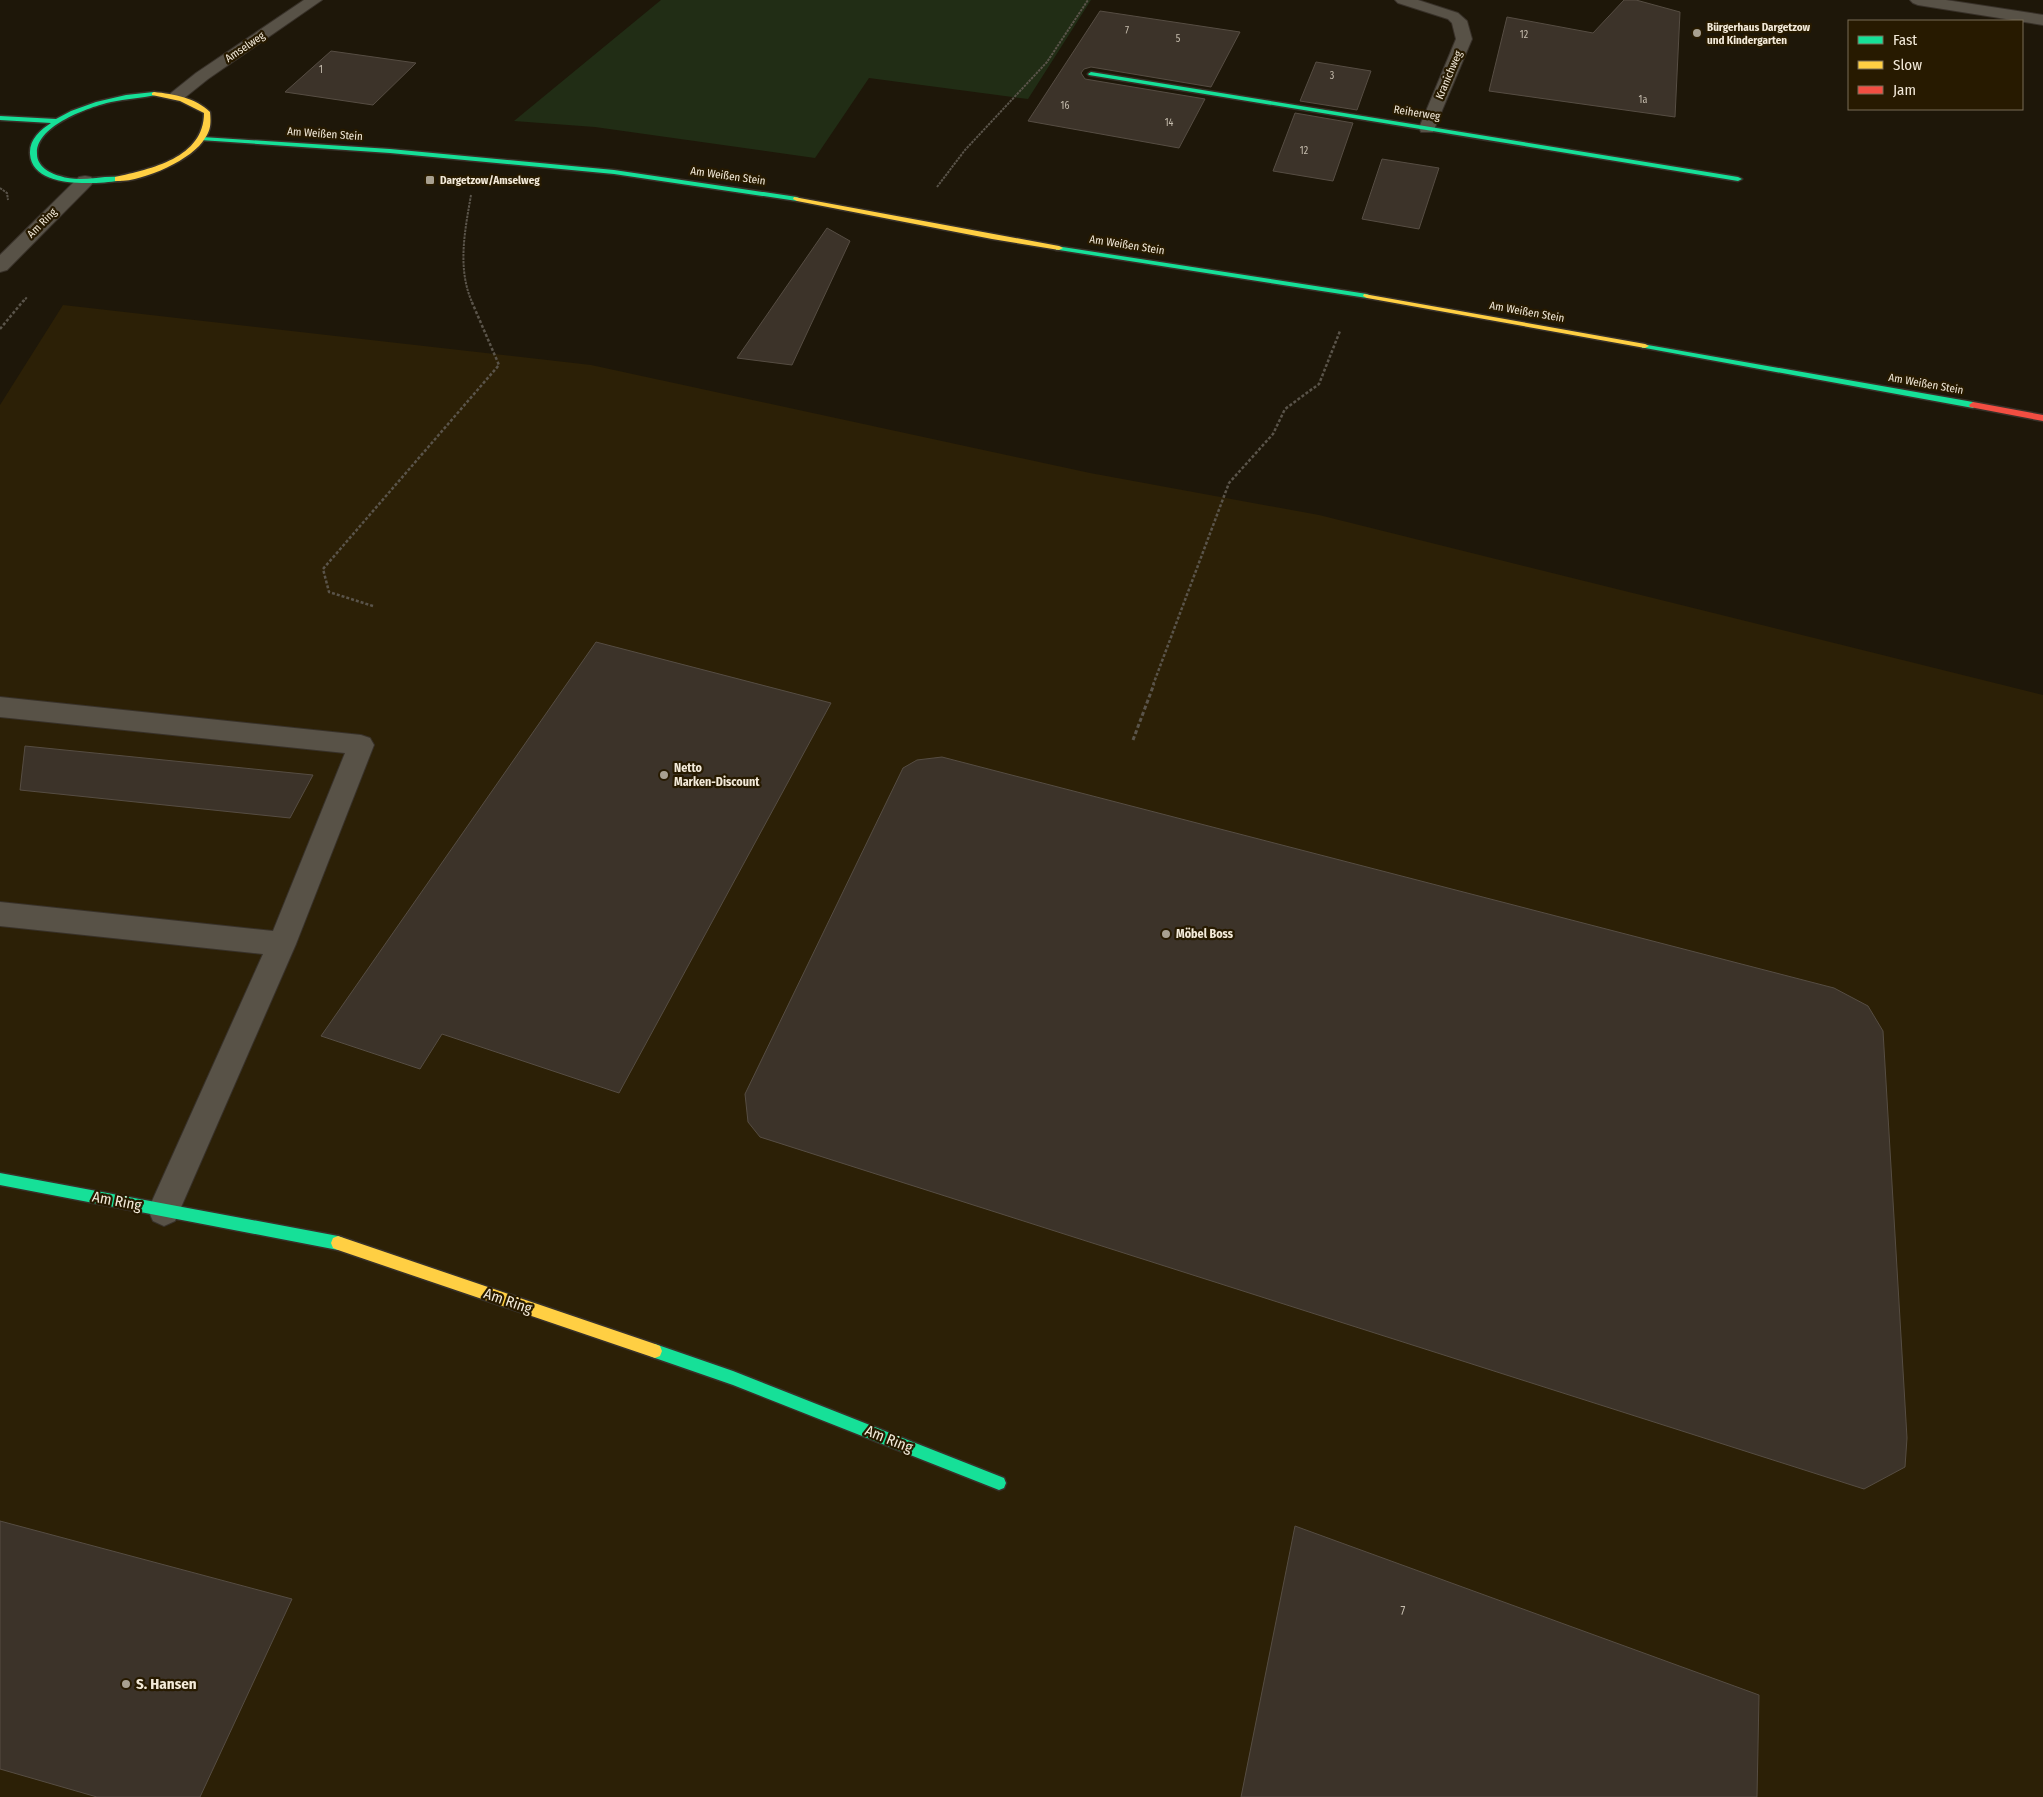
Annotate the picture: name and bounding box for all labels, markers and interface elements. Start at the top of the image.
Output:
legend [1848,20,2023,110]
place label: Bürgerhaus Dargetzow und Kindergarten [1707,21,1811,47]
house number: 7 [1125,25,1129,37]
marker: Bürgerhaus Dargetzow und Kindergarten [1691,27,1703,39]
street label: Amselweg [223,29,268,65]
house number: 12 [1520,29,1529,41]
text: Fast [1893,31,1917,49]
house number: 5 [1176,33,1181,45]
street label: Kranichweg [1433,48,1465,101]
text: Slow [1893,56,1922,74]
house number: 1 [319,64,323,76]
house number: 3 [1330,70,1335,82]
text: Jam [1893,81,1916,99]
house number: 1a [1639,94,1647,106]
house number: 16 [1061,100,1069,112]
street label: Reiherweg [1393,103,1442,123]
house number: 14 [1165,117,1174,129]
street label: Am Weißen Stein [287,125,363,143]
house number: 12 [1300,145,1309,157]
street label: Am Weißen Stein [690,164,766,188]
marker: Dargetzow/Amselweg [424,174,436,186]
place label: Dargetzow/Amselweg [440,174,540,187]
street label: Am Ring [24,205,60,241]
street label: Am Weißen Stein [1089,233,1165,257]
street label: Am Weißen Stein [1489,299,1565,325]
street label: Am Weißen Stein [1888,371,1964,397]
place label: Netto Marken-Discount [674,761,760,789]
marker: Netto Marken-Discount [658,769,670,781]
place label: Möbel Boss [1176,927,1234,941]
marker: Möbel Boss [1160,928,1172,940]
street label: Am Ring [91,1187,143,1215]
street label: Am Ring [481,1284,535,1318]
street label: Am Ring [863,1421,915,1457]
house number: 7 [1401,1604,1406,1618]
place label: S. Hansen [136,1675,197,1693]
marker: S. Hansen [120,1678,132,1690]

